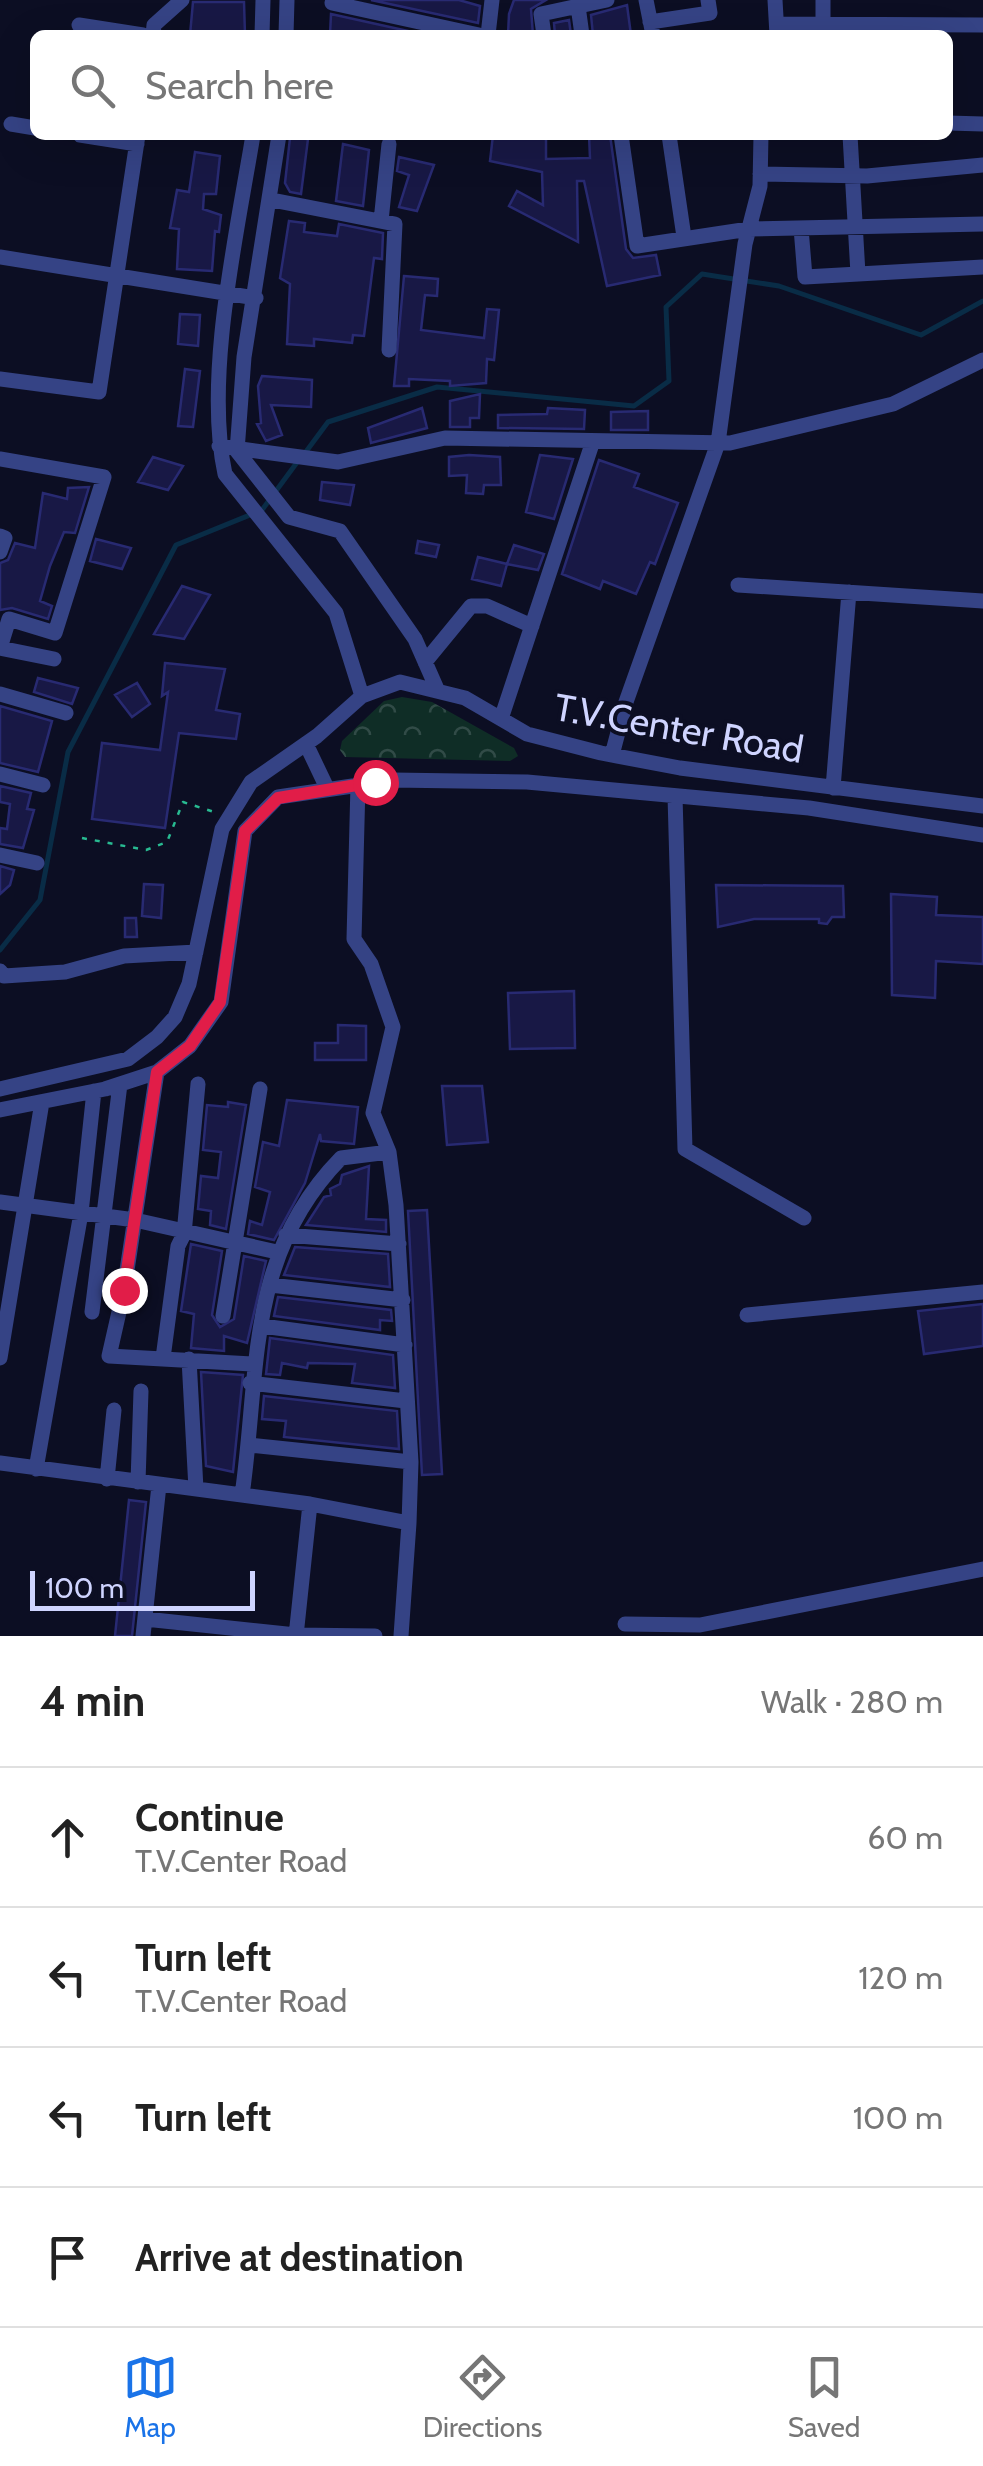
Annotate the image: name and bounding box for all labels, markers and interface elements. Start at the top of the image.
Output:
search box [30,30,953,140]
icon: search [65,58,120,113]
text: Search here [145,62,334,109]
street label: T.V.Center Road [551,683,807,773]
route start [353,760,399,806]
route end [102,1268,148,1314]
scale bar [30,1566,255,1610]
text: 100 m [45,1571,124,1605]
text: 4 min [40,1675,145,1727]
text: Walk · 280 m [761,1682,943,1721]
text: Continue [135,1794,284,1841]
icon: ahead [40,1810,95,1865]
text: 60 m [867,1818,943,1857]
text: T.V.Center Road [135,1841,347,1880]
text: Turn left [135,1934,271,1981]
icon: left [40,1950,95,2005]
text: 120 m [858,1958,943,1997]
text: T.V.Center Road [135,1981,347,2020]
icon: left [40,2090,95,2145]
text: Turn left [135,2094,271,2141]
text: 100 m [853,2098,943,2137]
icon: arrive [40,2230,95,2285]
text: Arrive at destination [135,2234,464,2281]
tab: Map [123,2350,178,2444]
tab: Directions [423,2350,542,2444]
tab: Saved [788,2350,860,2444]

